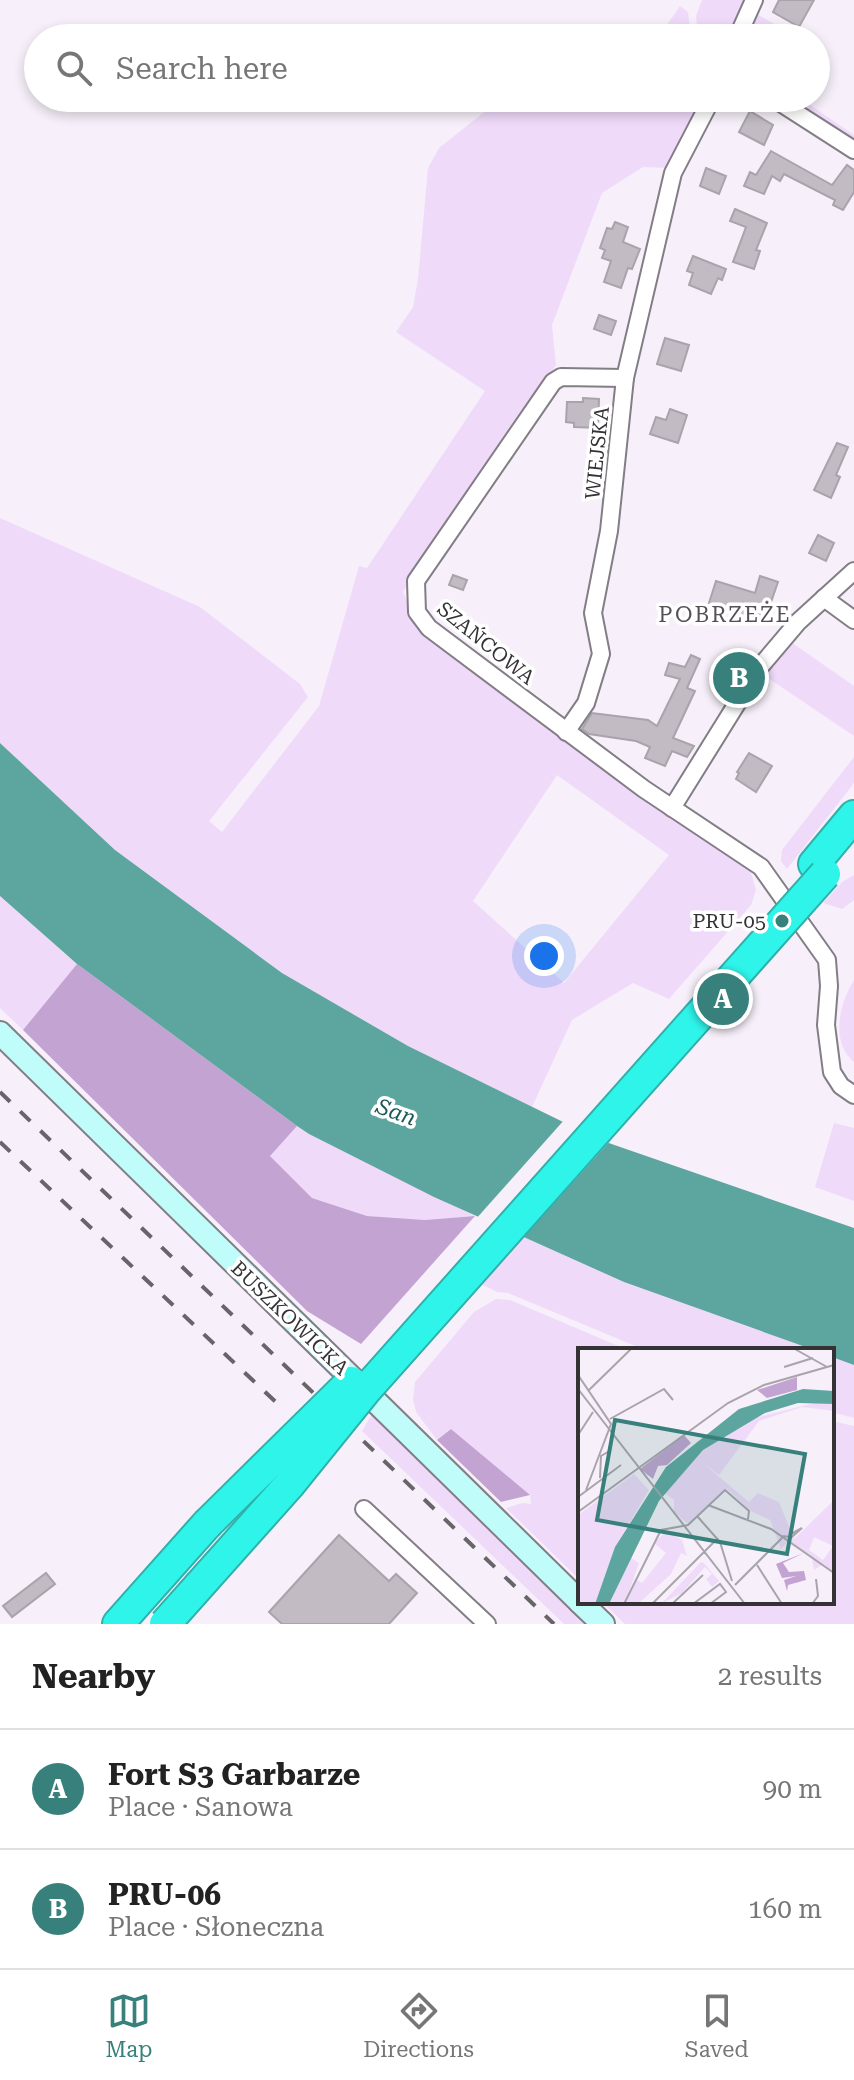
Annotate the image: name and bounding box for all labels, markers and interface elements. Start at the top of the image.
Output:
search box [24,24,830,112]
icon: search [52,46,96,90]
text: Search here [116,51,288,86]
street label: WIEJSKA [580,405,614,501]
street label: SZAŃCOWA [433,597,539,690]
district label: POBRZEŻE [658,601,792,627]
pin: B [713,648,765,708]
place label: PRU-05 [692,909,766,933]
marker: PRU-05 [773,912,791,930]
your location [524,936,564,976]
pin: A [697,969,749,1029]
water label: San [372,1093,419,1131]
street label: BUSZKOWICKA [226,1256,354,1380]
inset map [578,1348,834,1604]
text: Nearby [32,1656,155,1696]
text: 2 results [718,1661,822,1691]
text: Fort S3 Garbarze [108,1757,360,1792]
text: A [49,1774,67,1804]
text: 90 m [763,1774,822,1804]
text: Place · Sanowa [108,1792,293,1822]
text: PRU-06 [108,1877,221,1912]
text: B [49,1894,67,1924]
text: 160 m [748,1894,822,1924]
text: Place · Słoneczna [108,1912,324,1942]
tab: Map [105,1989,152,2062]
tab: Directions [363,1989,474,2062]
tab: Saved [685,1989,749,2062]

